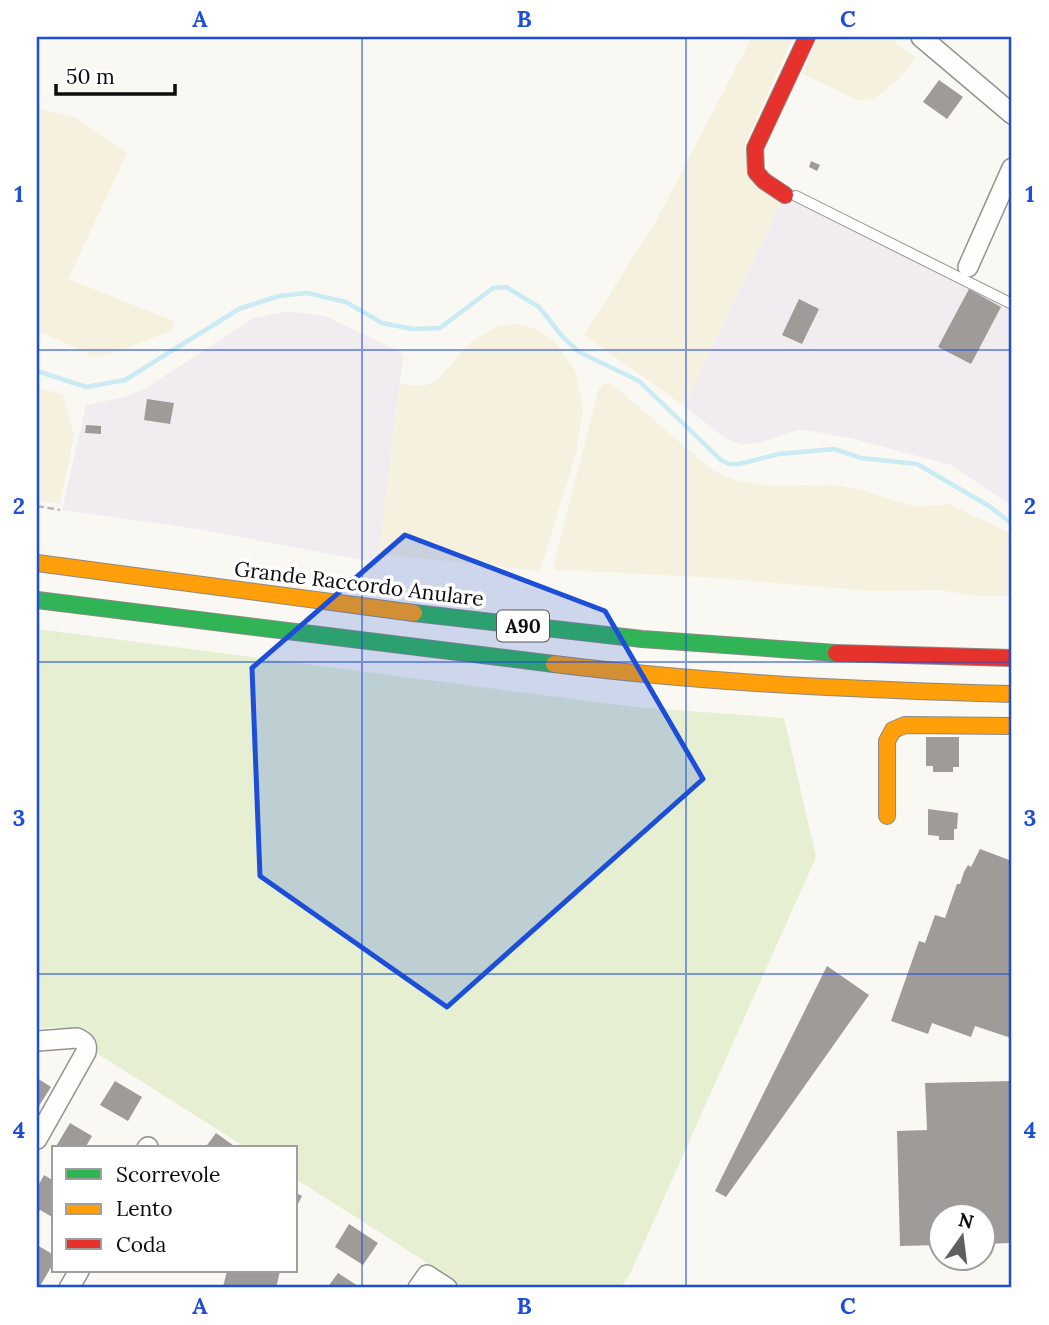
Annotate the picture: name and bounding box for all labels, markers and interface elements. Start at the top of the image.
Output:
text: A [192,4,208,33]
text: B [516,4,532,33]
text: C [840,4,856,33]
scale bar [56,52,175,96]
text: 50 m [66,63,115,90]
text: 1 [14,179,24,208]
text: 1 [1025,179,1035,208]
text: 2 [13,491,25,520]
text: 2 [1024,491,1036,520]
street label: Grande Raccordo Anulare [233,555,485,612]
road number: A90 [497,610,549,642]
text: 3 [13,803,25,832]
text: 3 [1024,803,1036,832]
text: 4 [13,1115,25,1144]
text: 4 [1024,1115,1036,1144]
legend [52,1146,298,1272]
text: Scorrevole [116,1161,220,1188]
text: Lento [116,1195,173,1222]
north arrow [926,1202,996,1272]
text: N [956,1207,976,1234]
text: Coda [116,1231,167,1258]
text: A [192,1291,208,1320]
text: B [516,1291,532,1320]
text: C [840,1291,856,1320]

